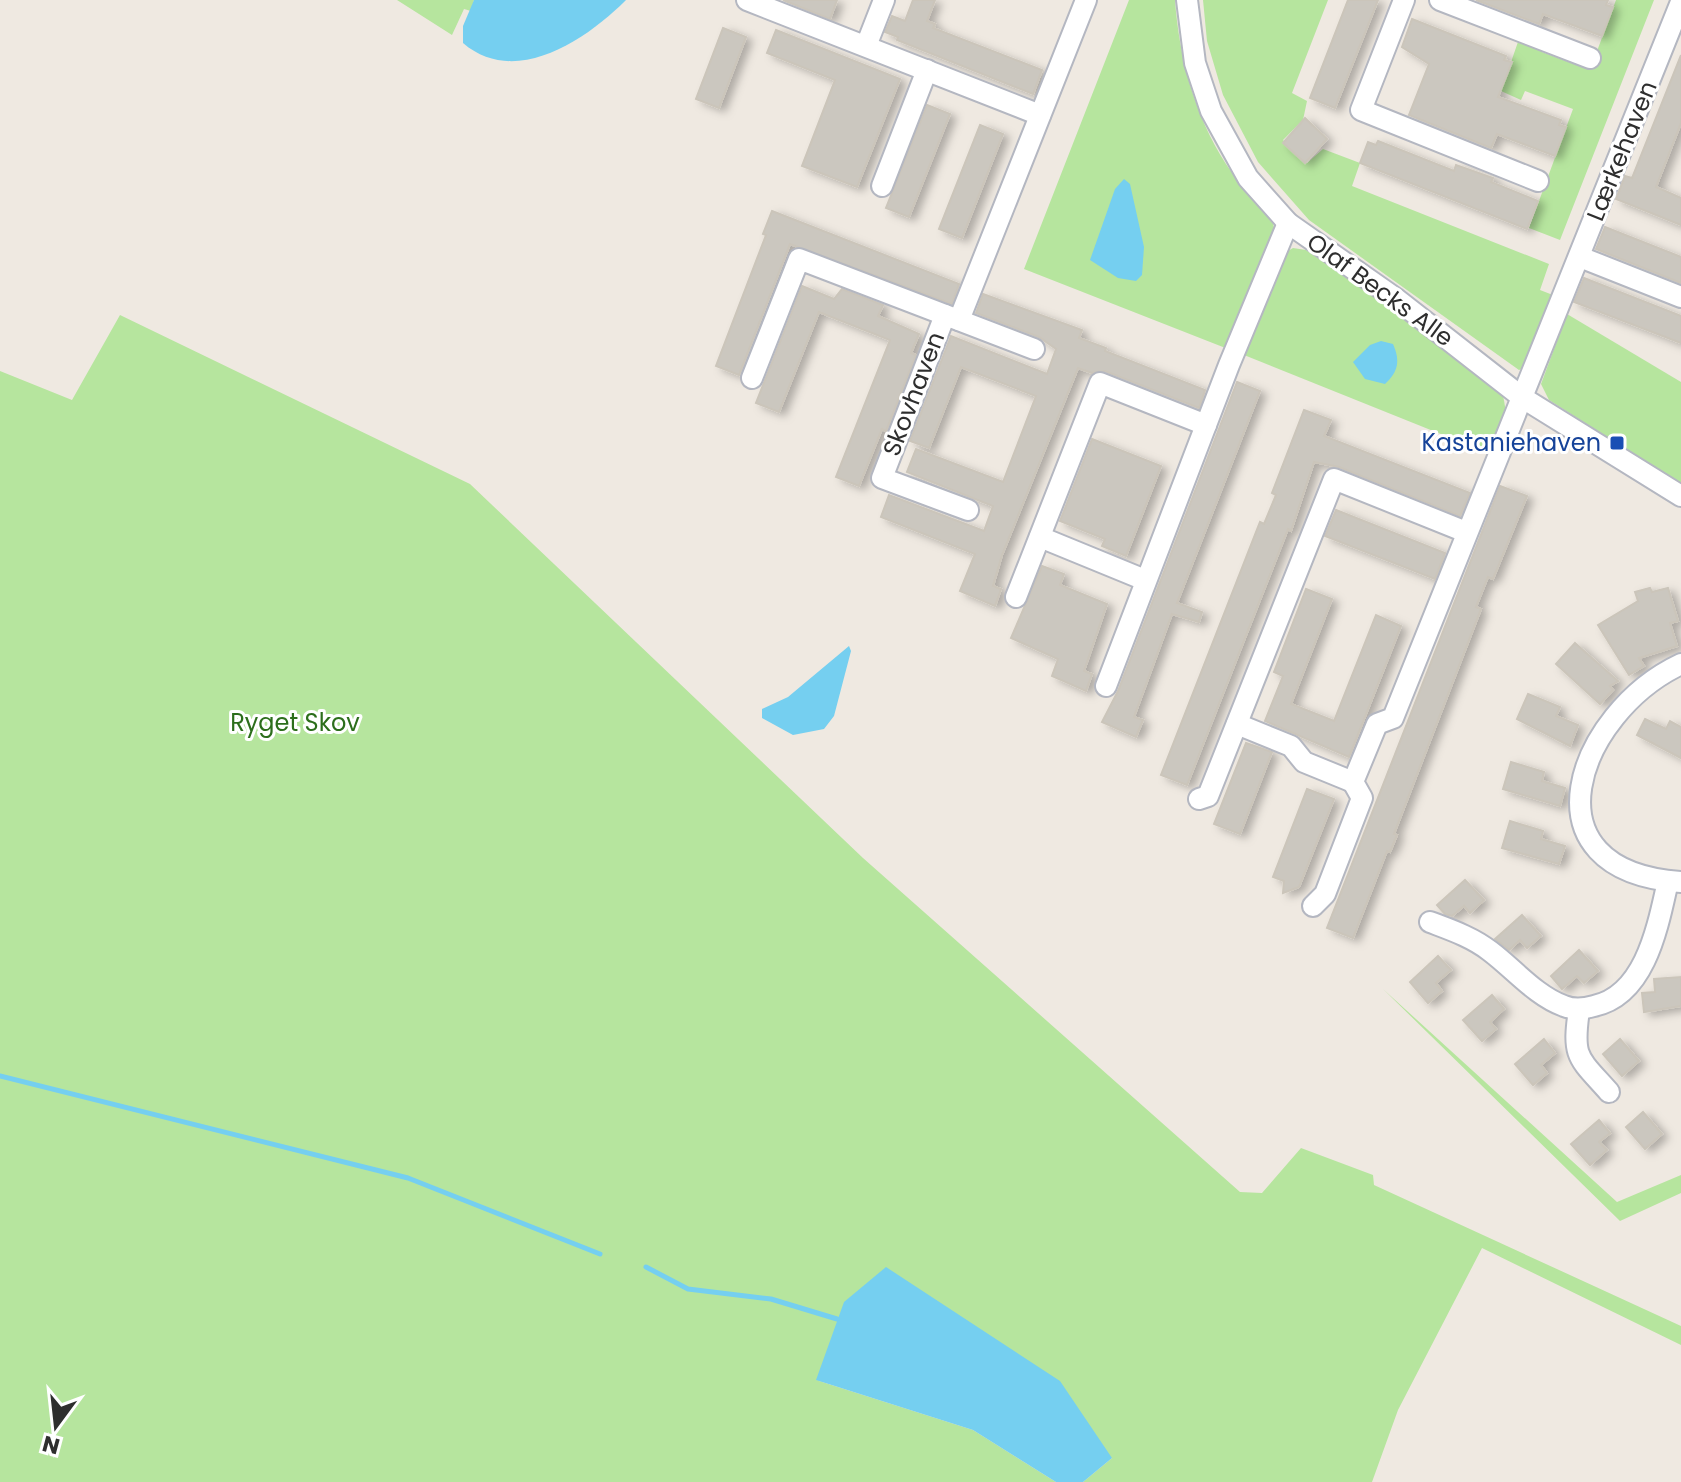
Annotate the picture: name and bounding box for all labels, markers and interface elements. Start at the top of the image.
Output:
street label: Lærkehaven [1578,76,1665,226]
street label: Olaf Becks Alle [1300,225,1460,354]
street label: Skovhaven [875,327,952,461]
place label: Kastaniehaven [1421,426,1601,459]
marker: Kastaniehaven [1608,434,1626,452]
park label: Ryget Skov [230,706,360,739]
north arrow [16,1386,96,1466]
text: N [39,1428,63,1462]

